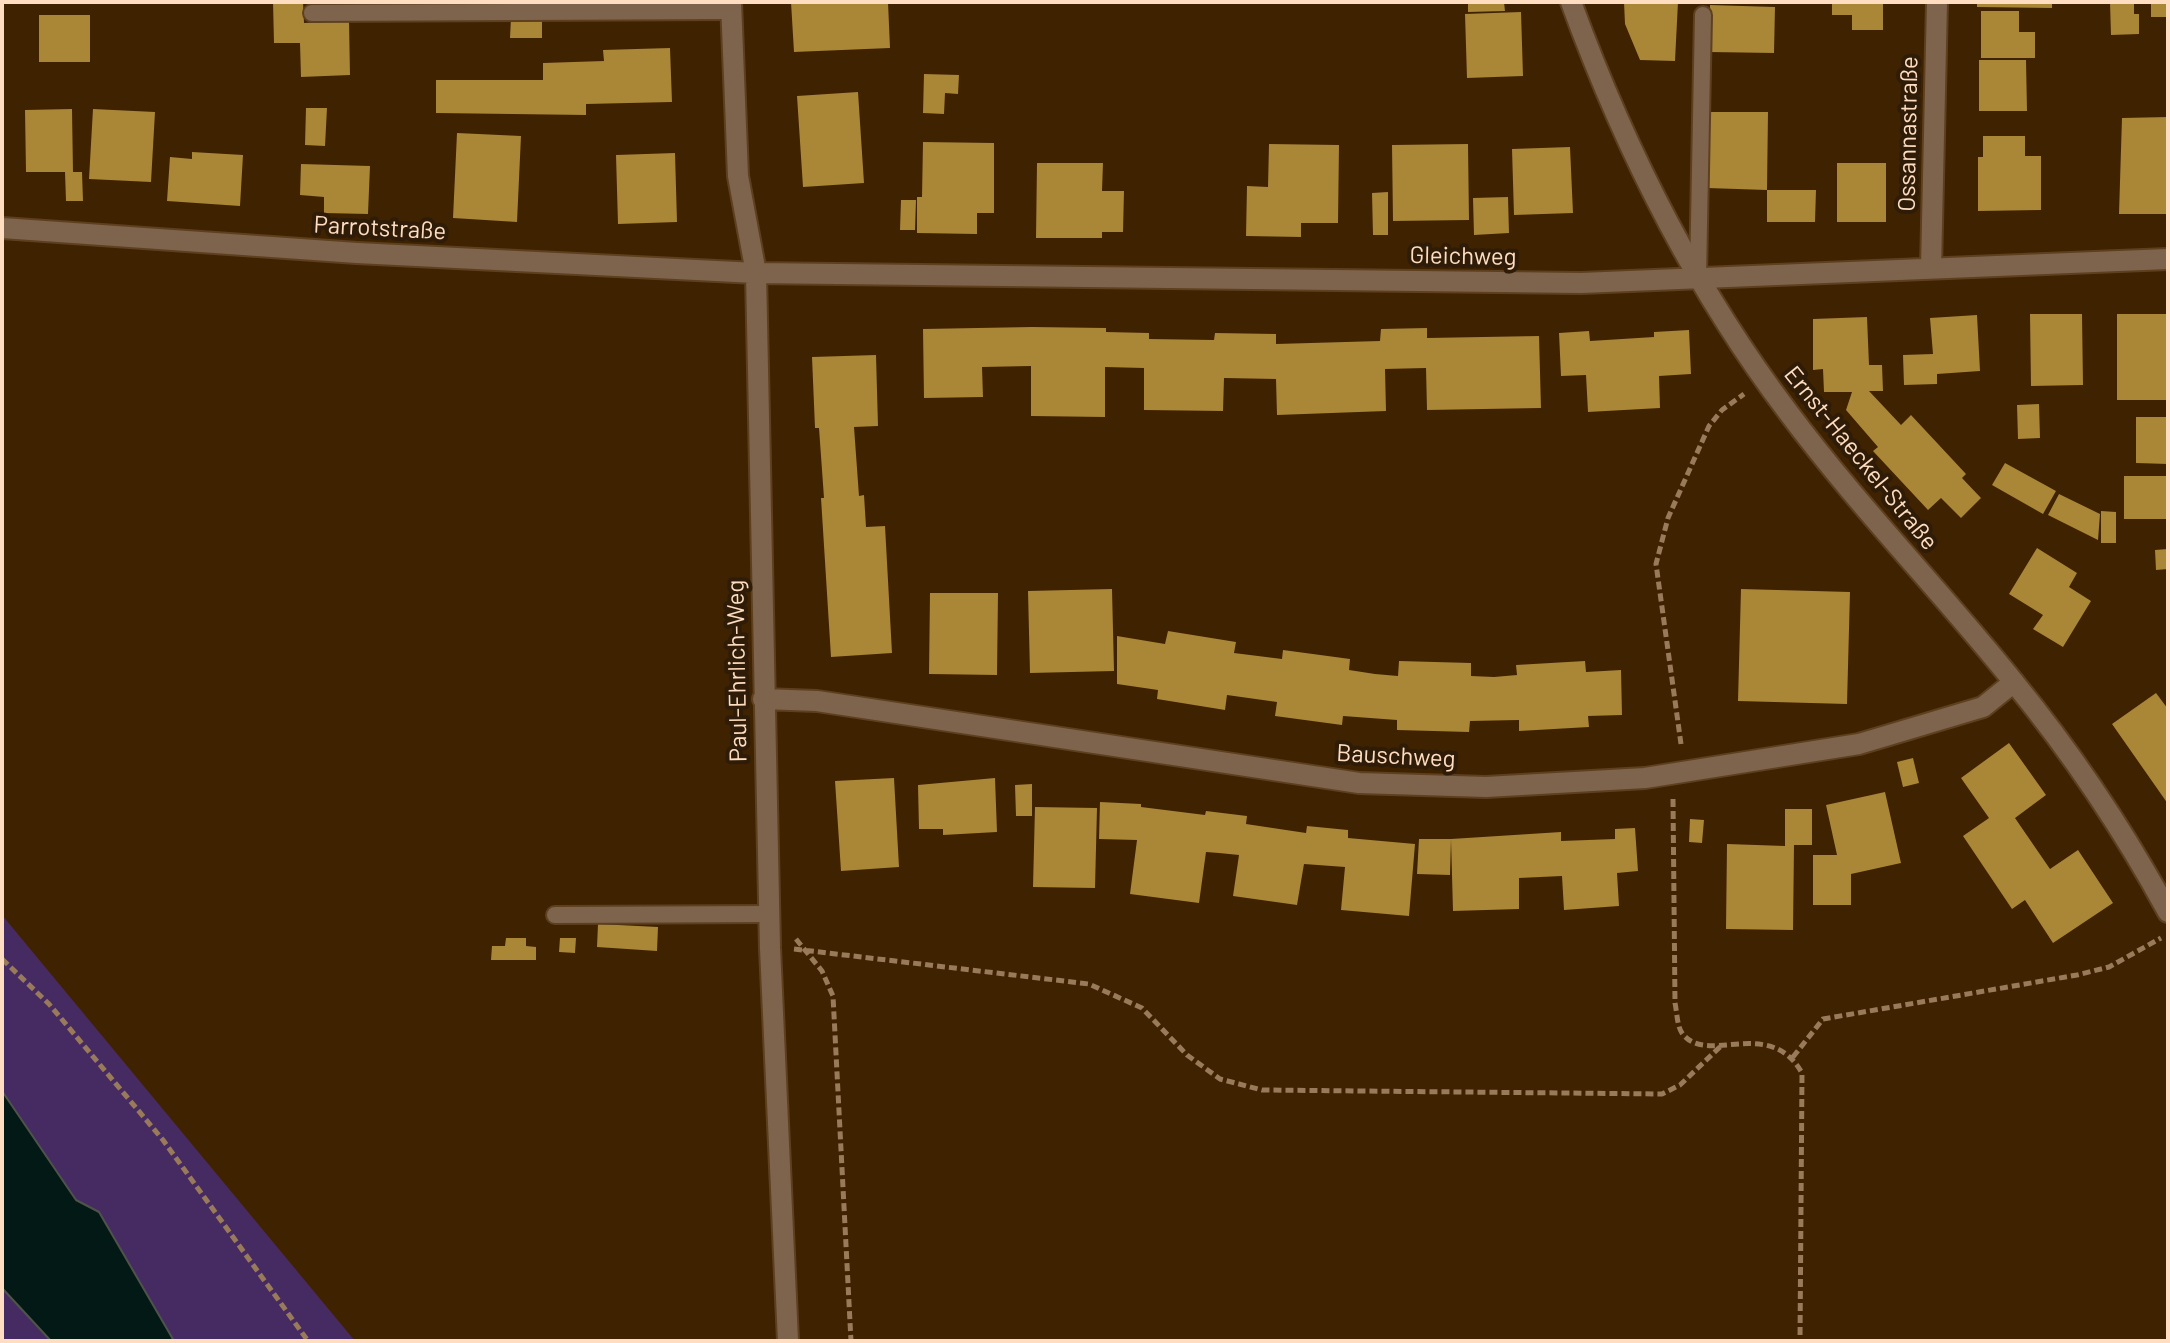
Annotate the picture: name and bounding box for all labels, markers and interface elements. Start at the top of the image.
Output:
street label: Ossannastraße [1892,56,1924,212]
street label: Parrotstraße [313,210,447,246]
street label: Gleichweg [1409,241,1517,271]
street label: Ernst-Haeckel-Straße [1778,360,1944,556]
street label: Paul-Ehrlich-Weg [721,580,753,762]
street label: Bauschweg [1336,738,1456,774]

